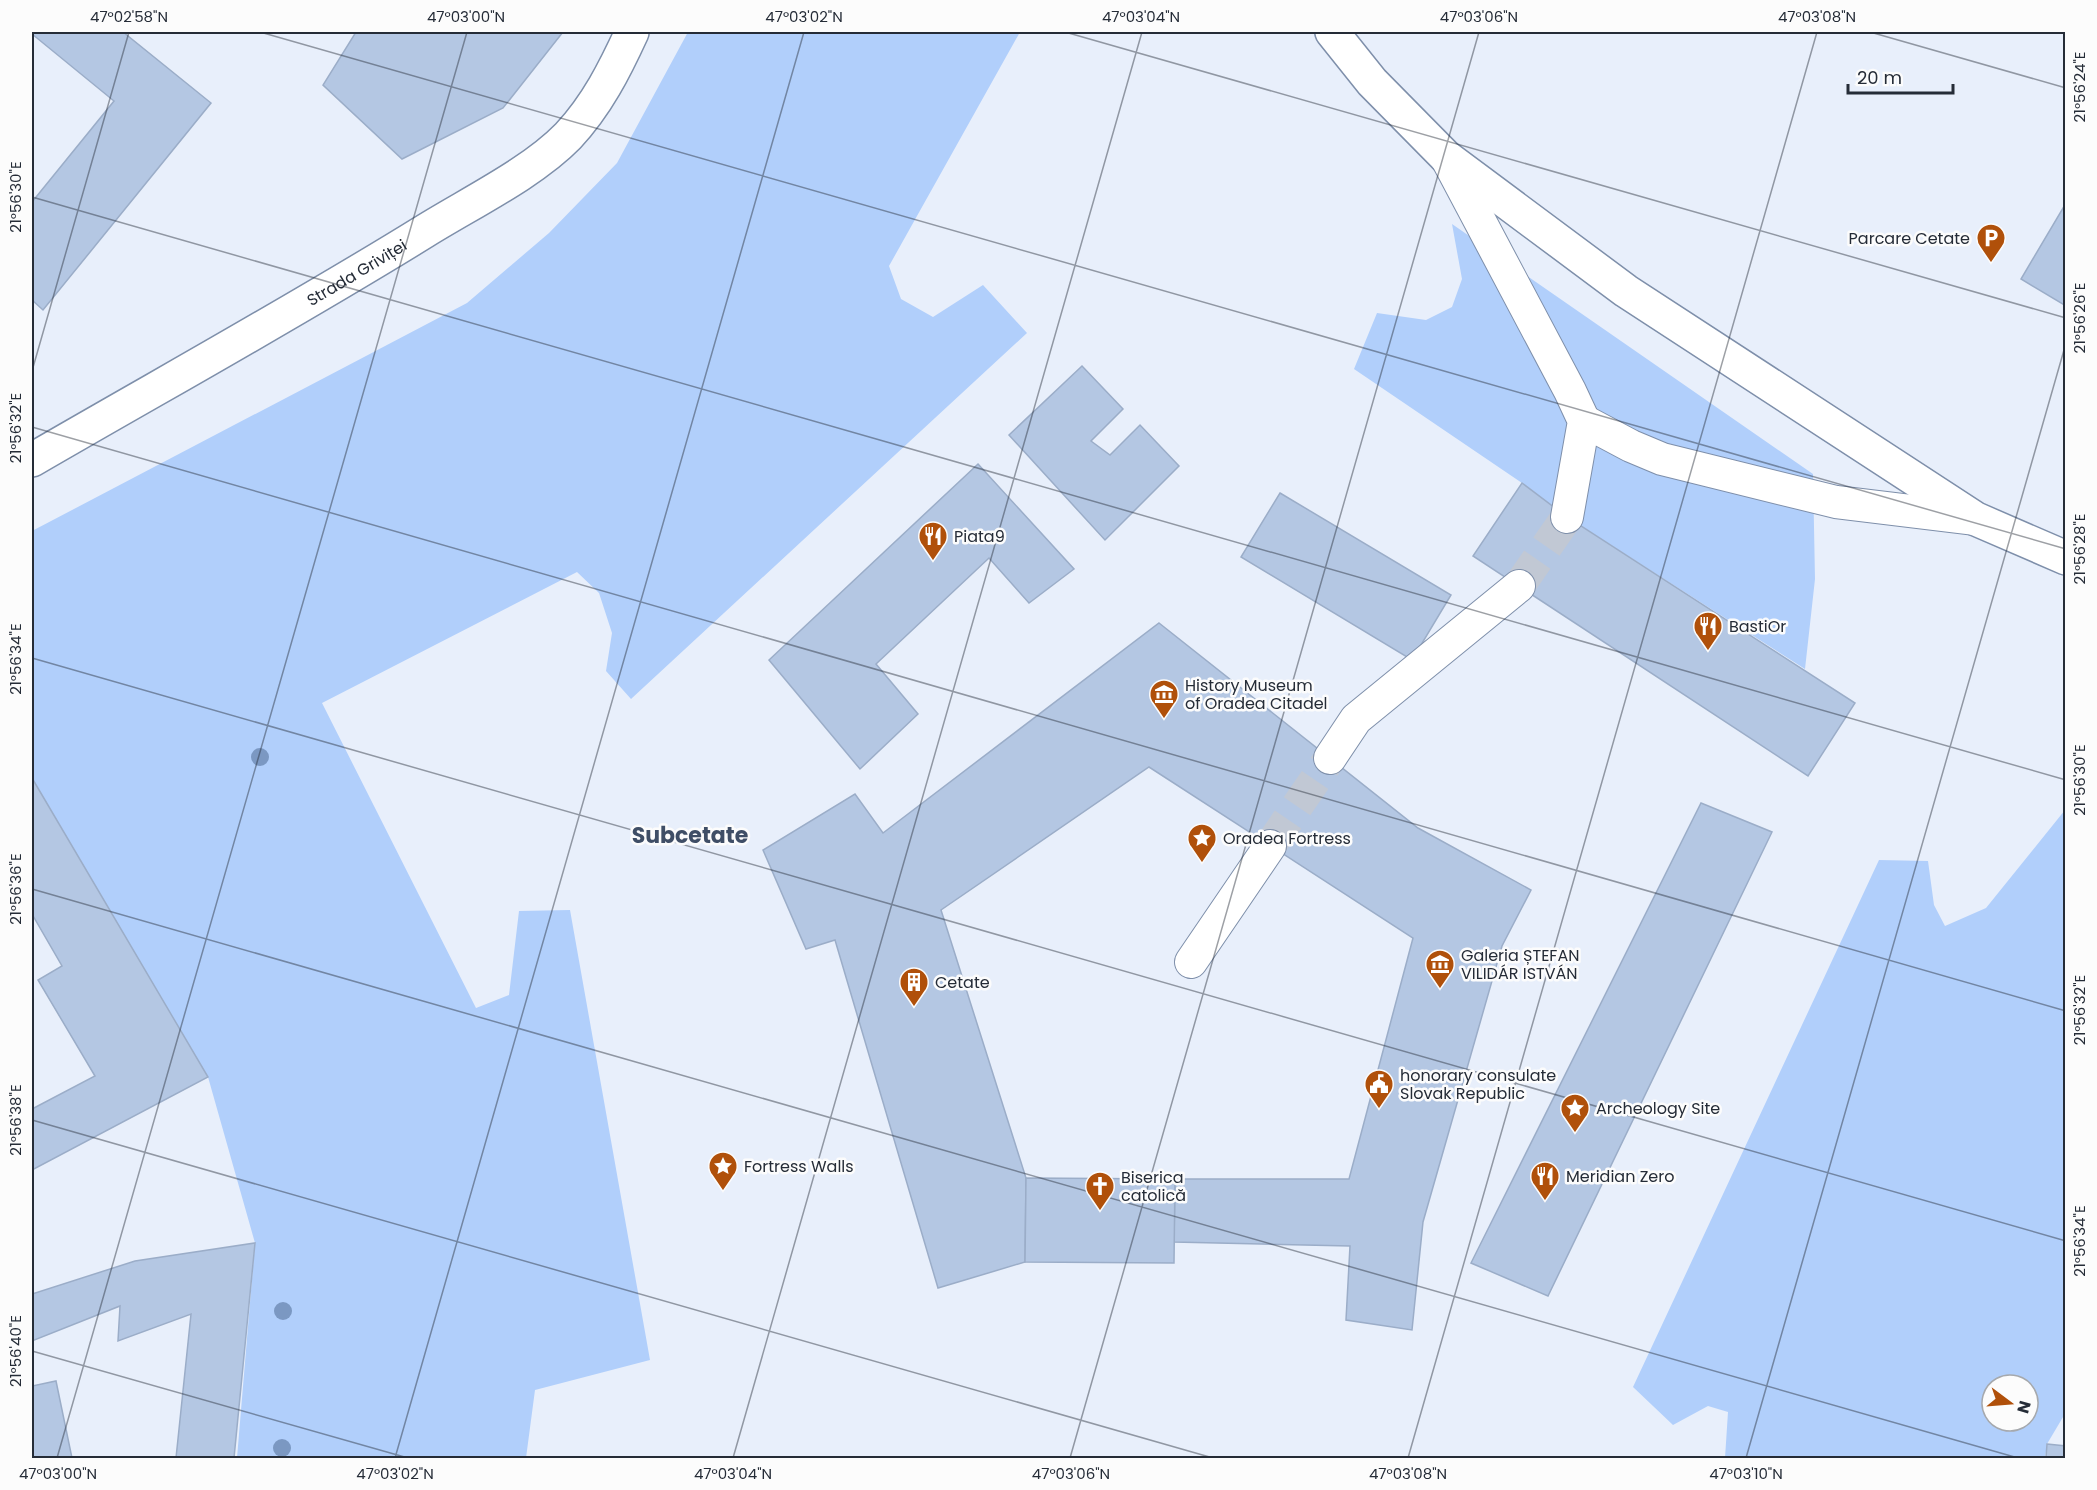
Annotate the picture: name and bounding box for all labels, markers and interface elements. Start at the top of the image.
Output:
text: 47°02'58"N [90,6,168,27]
text: 47°03'00"N [427,6,505,27]
text: 47°03'02"N [765,6,843,27]
text: 47°03'04"N [1102,6,1180,27]
text: 47°03'06"N [1440,6,1518,27]
text: 47°03'08"N [1778,6,1856,27]
text: 21°56'24"E [2069,51,2090,123]
scale bar [1848,57,1953,95]
text: 20 m [1857,65,1902,90]
text: 21°56'30"E [5,161,26,233]
parking icon: Parcare Cetate [1975,222,2007,264]
place label: Parcare Cetate [1849,227,1970,250]
street label: Strada Griviței [302,233,411,311]
text: 21°56'26"E [2069,282,2090,354]
text: 21°56'32"E [5,393,26,463]
text: 21°56'28"E [2069,513,2090,585]
restaurant icon: Piata9 [917,520,949,562]
place label: Piata9 [954,525,1005,548]
restaurant icon: BastiOr [1692,610,1724,652]
place label: BastiOr [1729,615,1786,638]
text: 21°56'34"E [5,623,26,695]
place label: History Museum of Oradea Citadel [1185,674,1328,715]
museum icon: History Museum of Oradea Citadel [1148,678,1180,720]
text: 21°56'30"E [2069,744,2090,816]
district label: Subcetate [632,820,748,851]
place icon: Oradea Fortress [1186,822,1218,864]
place label: Oradea Fortress [1223,827,1351,850]
text: 21°56'36"E [5,853,26,925]
place label: Galeria ȘTEFAN VILIDÁR ISTVÁN [1461,944,1579,985]
museum icon: Galeria ȘTEFAN VILIDÁR ISTVÁN [1424,948,1456,990]
building icon: Cetate [898,966,930,1008]
place label: Cetate [935,971,990,994]
text: 21°56'32"E [2069,975,2090,1045]
place label: honorary consulate Slovak Republic [1400,1064,1556,1105]
public building icon: honorary consulate Slovak Republic [1363,1068,1395,1110]
text: 21°56'38"E [5,1084,26,1156]
place icon: Archeology Site [1559,1092,1591,1134]
place label: Archeology Site [1596,1097,1720,1120]
place icon: Fortress Walls [707,1150,739,1192]
place label: Fortress Walls [744,1155,854,1178]
restaurant icon: Meridian Zero [1529,1160,1561,1202]
place label: Meridian Zero [1566,1165,1674,1188]
place label: Biserica catolică [1121,1166,1186,1207]
church icon: Biserica catolică [1084,1170,1116,1212]
text: 21°56'34"E [2069,1205,2090,1277]
text: 21°56'40"E [5,1315,26,1387]
north arrow [1980,1373,2040,1433]
text: N [2011,1398,2037,1416]
text: 47°03'00"N [19,1463,97,1484]
text: 47°03'02"N [356,1463,434,1484]
text: 47°03'04"N [694,1463,772,1484]
text: 47°03'06"N [1032,1463,1110,1484]
text: 47°03'08"N [1369,1463,1447,1484]
text: 47°03'10"N [1709,1463,1783,1484]

